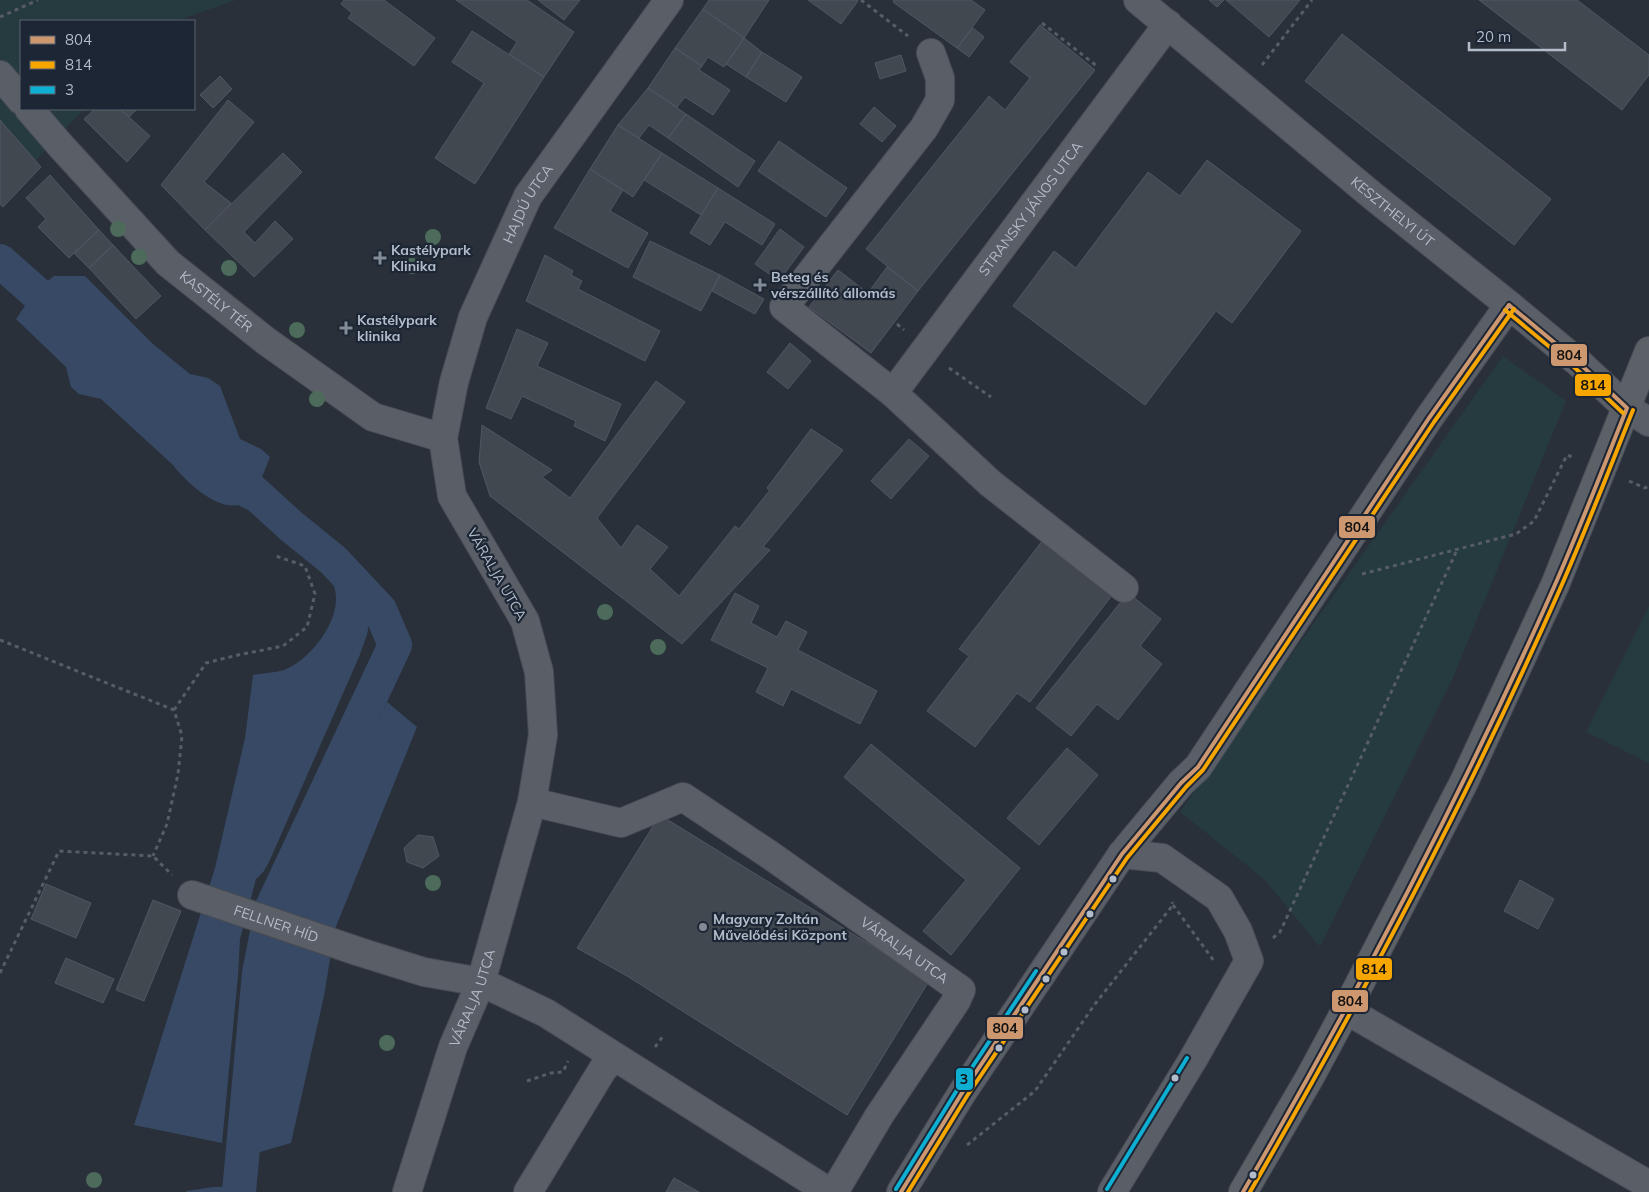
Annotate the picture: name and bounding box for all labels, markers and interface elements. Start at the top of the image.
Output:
legend [20,20,195,110]
scale bar [1469,20,1565,52]
text: 20 m [1476,27,1511,46]
text: 804 [65,30,92,49]
text: 814 [65,55,92,74]
text: 3 [65,80,74,99]
street label: STRANSKY JÁNOS UTCA [975,137,1087,279]
street label: HAJDÚ UTCA [499,160,557,246]
street label: KESZTHELYI ÚT [1347,172,1438,251]
place label: Kastélypark Klinika [391,241,471,275]
marker: Kastélypark Klinika [373,251,387,265]
street label: KASTÉLY TÉR [176,267,257,336]
place label: Beteg és vérszállító állomás [770,268,895,302]
marker: Beteg és vérszállító állomás [753,278,767,292]
place label: Kastélypark klinika [357,311,437,345]
marker: Kastélypark klinika [339,321,353,335]
line badge: 804 [1550,343,1588,367]
text: 804 [1556,346,1582,364]
line badge: 814 [1574,373,1612,397]
text: 814 [1580,376,1606,394]
line badge: 804 [1338,515,1376,539]
text: 804 [1344,518,1370,536]
street label: VÁRALJA UTCA [463,525,531,624]
unlabelled marker [1108,874,1118,884]
street label: FELLNER HÍD [232,901,321,946]
unlabelled marker [1085,909,1095,919]
place label: Magyary Zoltán Művelődési Központ [713,910,848,944]
street label: VÁRALJA UTCA [857,913,953,988]
marker: Magyary Zoltán Művelődési Központ [697,921,709,933]
street label: VÁRALJA UTCA [445,946,499,1050]
unlabelled marker [1059,947,1069,957]
line badge: 814 [1355,957,1393,981]
text: 814 [1361,960,1387,978]
unlabelled marker [1041,974,1051,984]
line badge: 804 [1331,989,1369,1013]
text: 804 [1337,992,1363,1010]
unlabelled marker [1020,1005,1030,1015]
line badge: 804 [986,1016,1024,1040]
text: 804 [992,1019,1018,1037]
unlabelled marker [994,1043,1004,1053]
line badge: 3 [955,1067,974,1091]
text: 3 [960,1070,968,1088]
unlabelled marker [1170,1073,1180,1083]
unlabelled marker [1248,1170,1258,1180]

